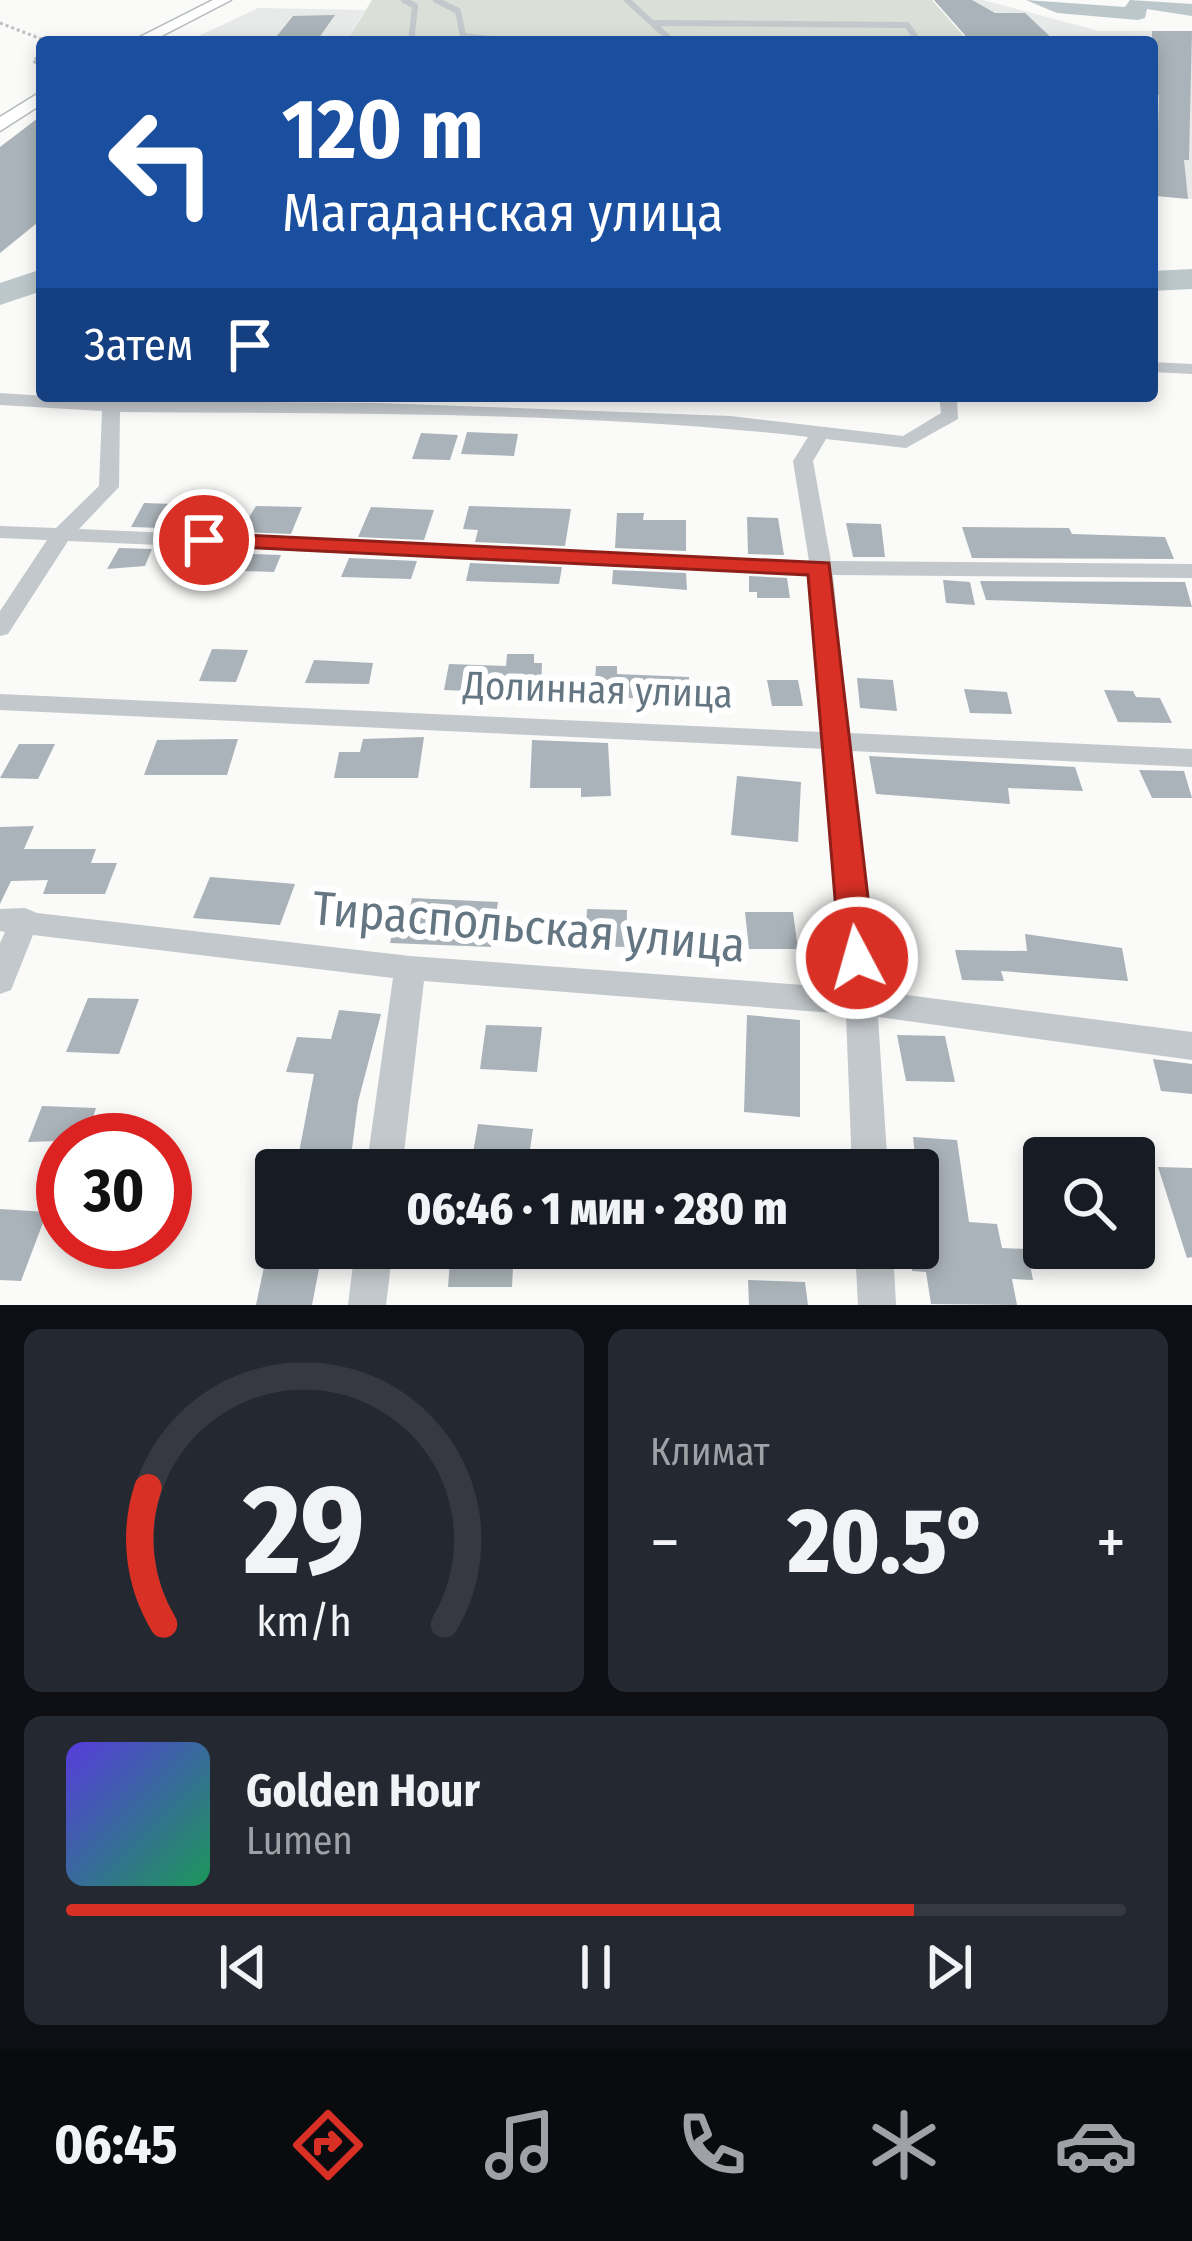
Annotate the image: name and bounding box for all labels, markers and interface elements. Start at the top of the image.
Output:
text: 120 m [282,79,484,180]
icon: left [84,84,240,240]
text: Магаданская улица [282,181,724,245]
icon: arrive [217,312,283,378]
text: Затем [84,318,193,372]
pin [153,489,255,591]
icon: arrive [171,507,237,573]
street label: Долинная улица [461,662,734,718]
street label: Тираспольская улица [310,879,748,975]
position arrow [794,895,920,1021]
speed limit sign: 30 [36,1113,192,1269]
map controls [1023,1137,1155,1269]
button: search [1023,1137,1155,1269]
text: 06:46 · 1 мин · 280 m [407,1182,787,1236]
text: Климат [650,1429,770,1475]
text: 29 [242,1456,365,1606]
text: 20.5° [788,1488,988,1596]
text: − [650,1503,680,1582]
text: + [1096,1503,1126,1582]
text: km/h [256,1595,352,1646]
text: Golden Hour [246,1764,480,1818]
text: Lumen [246,1818,353,1864]
icon: previous [210,1934,276,2000]
icon: pause [563,1934,629,2000]
icon: next [916,1934,982,2000]
icon: directions [286,2103,370,2187]
icon: music [478,2103,562,2187]
icon: phone [670,2103,754,2187]
icon: climate [862,2103,946,2187]
icon: car [1054,2103,1138,2187]
text: 06:45 [54,2113,178,2177]

